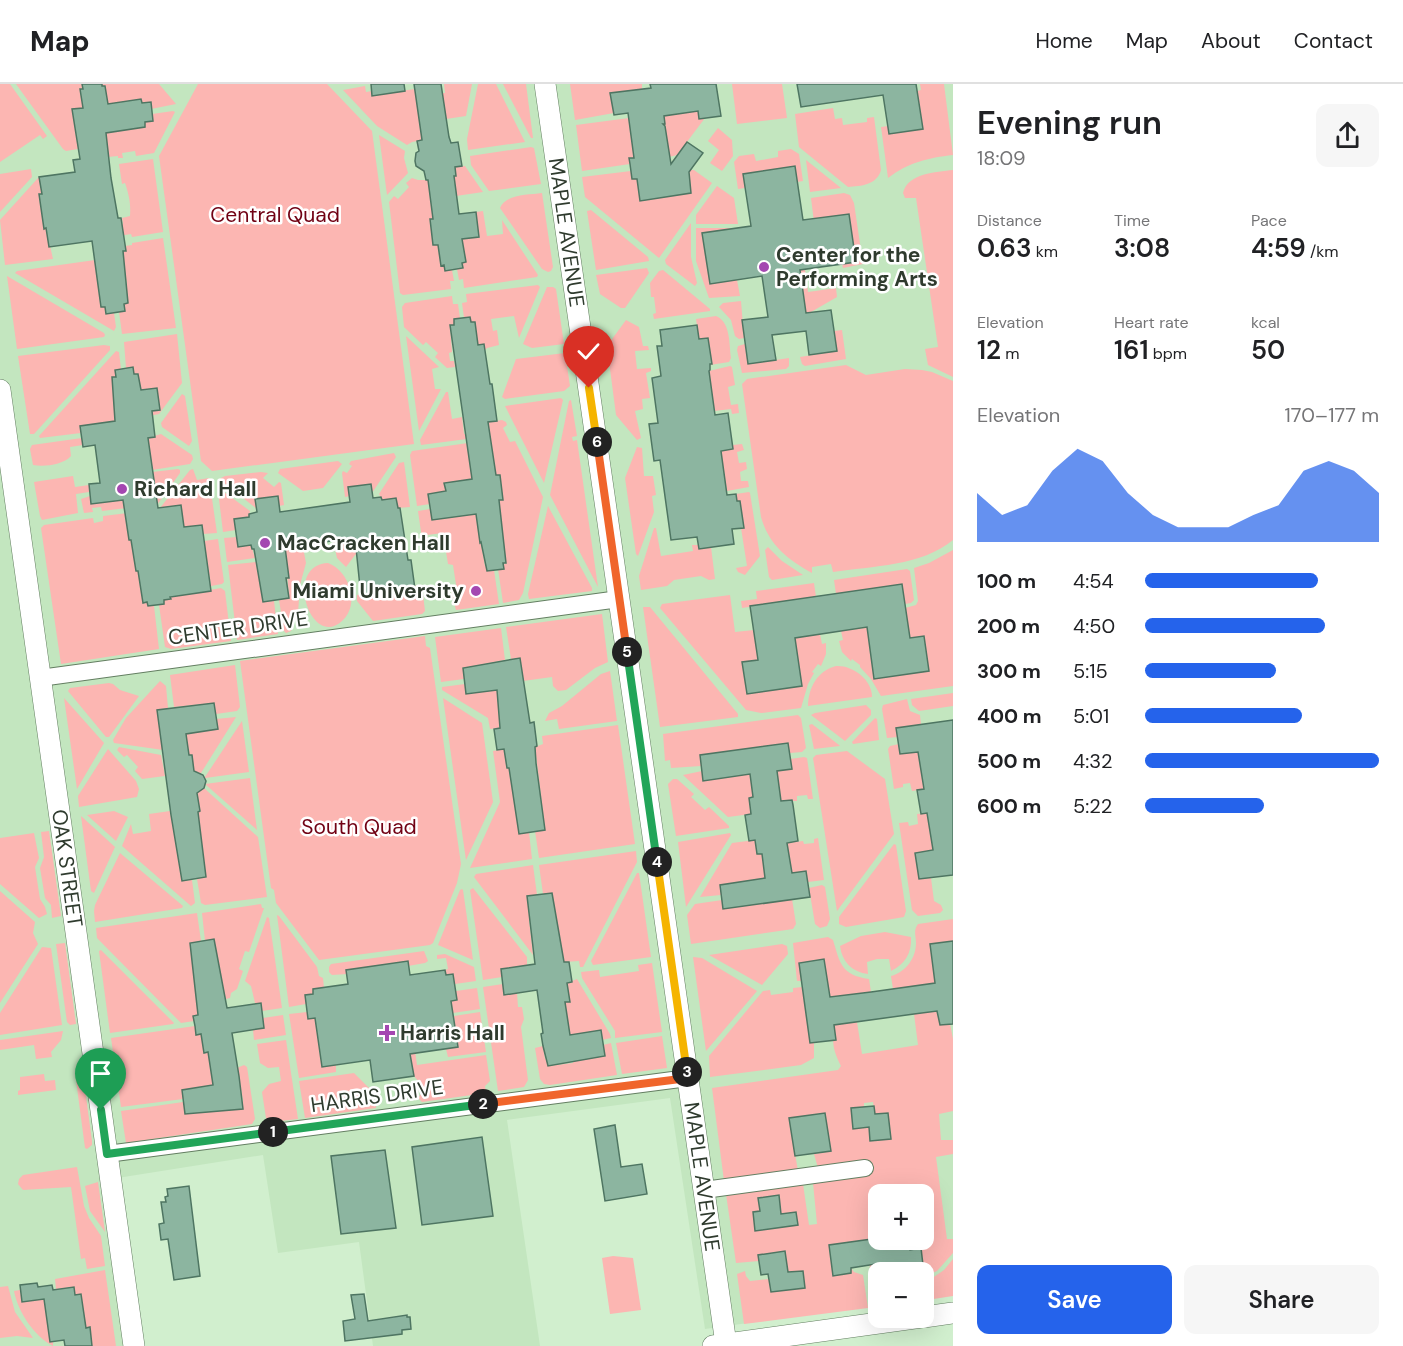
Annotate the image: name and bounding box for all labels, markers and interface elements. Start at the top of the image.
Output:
text: Map [30,23,90,60]
text: Home [1035,27,1093,55]
text: Map [1126,27,1168,55]
text: About [1201,27,1261,55]
text: Contact [1294,27,1373,55]
text: Evening run [977,101,1162,144]
button: share [1316,104,1379,167]
text: 18:09 [977,145,1026,171]
street label: MAPLE AVENUE [542,156,591,309]
park label: Central Quad [210,201,340,229]
text: Distance [977,210,1042,231]
text: Time [1114,210,1150,231]
text: Pace [1251,210,1287,231]
text: 0.63 [977,231,1032,265]
text: 3:08 [1114,231,1170,265]
text: 4:59 [1251,231,1306,265]
place label: Center for the Performing Arts [776,241,938,293]
text: km [1032,241,1058,262]
text: /km [1306,241,1339,262]
marker: Center for the Performing Arts [757,260,771,274]
text: Elevation [977,312,1044,333]
text: Heart rate [1114,312,1189,333]
text: kcal [1251,312,1280,333]
pin [563,326,614,388]
text: 12 [977,333,1001,367]
text: 161 [1114,333,1149,367]
text: 50 [1251,333,1285,367]
icon: check [572,335,605,368]
text: m [1001,343,1020,364]
text: bpm [1149,343,1187,364]
text: Elevation [977,402,1060,428]
text: 170–177 m [1285,402,1379,428]
pin: 6 [582,427,612,457]
text: 6 [592,431,602,452]
place label: Richard Hall [134,475,257,503]
marker: Richard Hall [115,482,129,496]
place label: MacCracken Hall [277,529,450,557]
marker: MacCracken Hall [258,536,272,550]
text: 100 m [977,568,1036,594]
text: 4:54 [1073,568,1114,594]
place label: Miami University [292,577,464,605]
marker: Miami University [469,584,483,598]
street label: CENTER DRIVE [166,604,310,652]
text: 200 m [977,613,1040,639]
text: 4:50 [1073,613,1115,639]
pin: 5 [612,637,642,667]
text: 5 [622,641,632,662]
text: 300 m [977,658,1041,684]
text: 5:15 [1073,658,1108,684]
text: 400 m [977,703,1042,729]
text: 5:01 [1073,703,1109,729]
text: 500 m [977,748,1041,774]
text: 4:32 [1073,748,1113,774]
text: 600 m [977,793,1041,819]
text: 5:22 [1073,793,1112,819]
street label: OAK STREET [45,808,89,929]
park label: South Quad [301,813,417,841]
pin: 4 [642,847,672,877]
text: 4 [652,851,662,872]
place label: Harris Hall [400,1019,505,1047]
marker: Harris Hall [378,1024,396,1042]
pin [75,1048,126,1110]
icon: arrive [84,1057,117,1090]
pin: 3 [672,1057,702,1087]
text: 3 [682,1061,692,1082]
street label: HARRIS DRIVE [309,1073,445,1119]
pin: 2 [468,1089,498,1119]
text: 2 [478,1093,488,1114]
street label: MAPLE AVENUE [677,1100,727,1253]
pin: 1 [258,1117,288,1147]
text: 1 [270,1121,276,1142]
map controls [868,1184,934,1328]
button: + [868,1184,934,1250]
button: − [868,1262,934,1328]
button: Save [977,1265,1172,1334]
button: Share [1184,1265,1379,1334]

